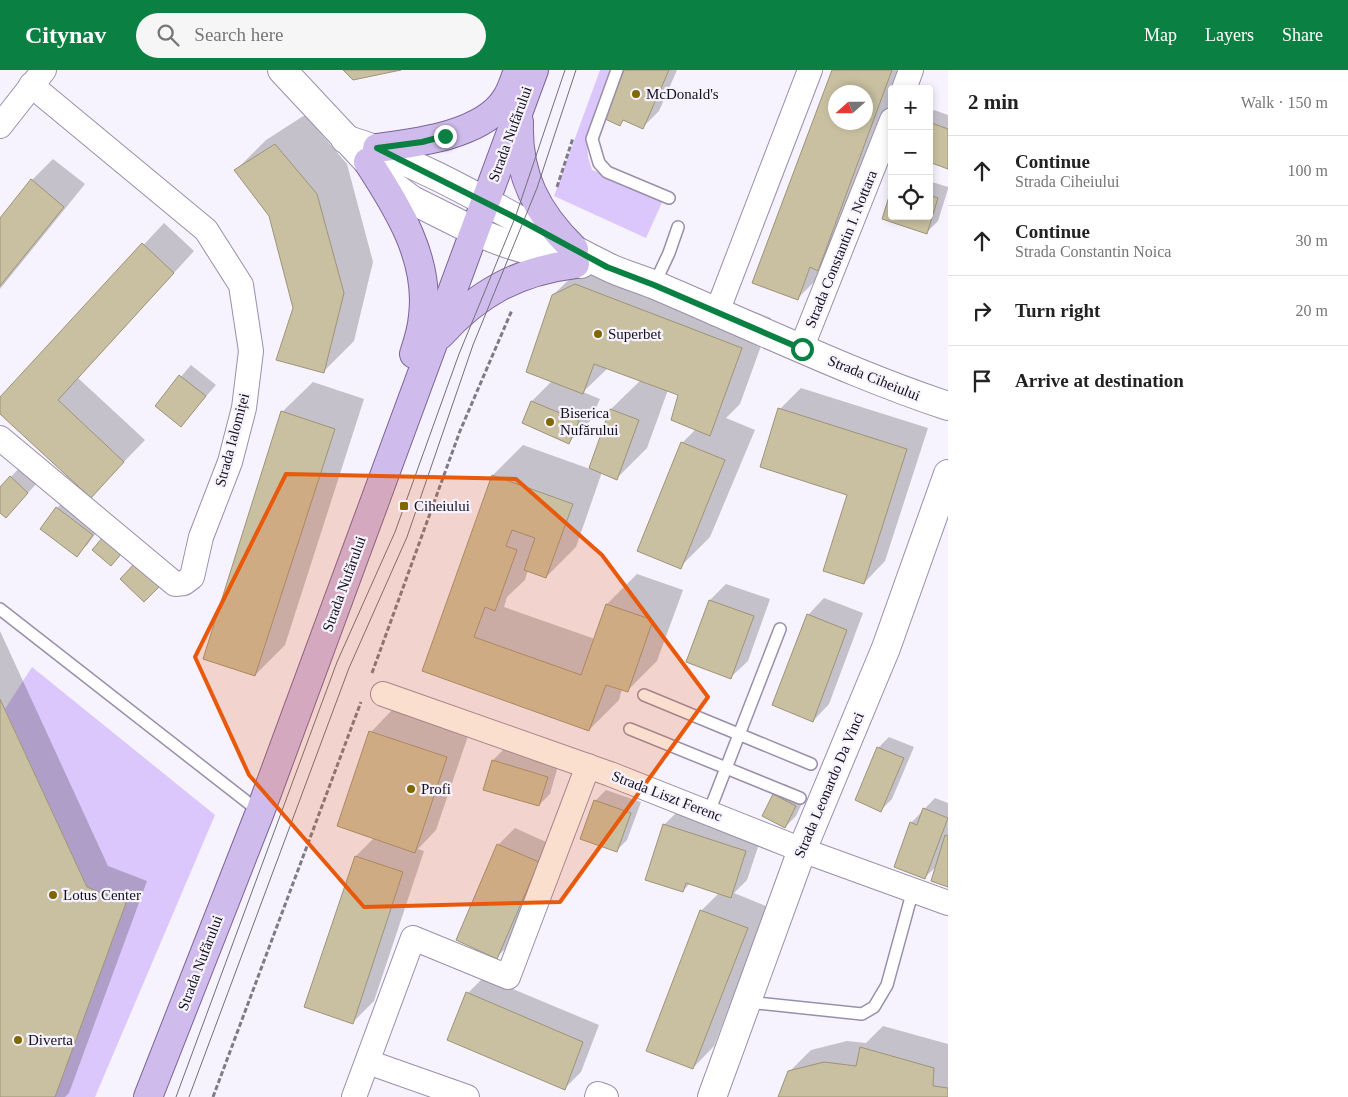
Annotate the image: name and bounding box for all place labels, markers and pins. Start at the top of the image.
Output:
place label: McDonald's [646,86,719,102]
marker: McDonald's [630,88,642,100]
place label: Superbet [608,326,662,342]
marker: Superbet [592,328,604,340]
place label: Biserica Nufărului [560,405,618,438]
marker: Biserica Nufărului [544,416,556,428]
place label: Ciheiului [414,498,470,514]
marker: Ciheiului [398,500,410,512]
place label: Profi [421,781,451,797]
marker: Profi [405,783,417,795]
place label: Lotus Center [63,887,141,903]
marker: Lotus Center [47,889,59,901]
place label: Diverta [28,1032,73,1048]
marker: Diverta [12,1034,24,1046]

